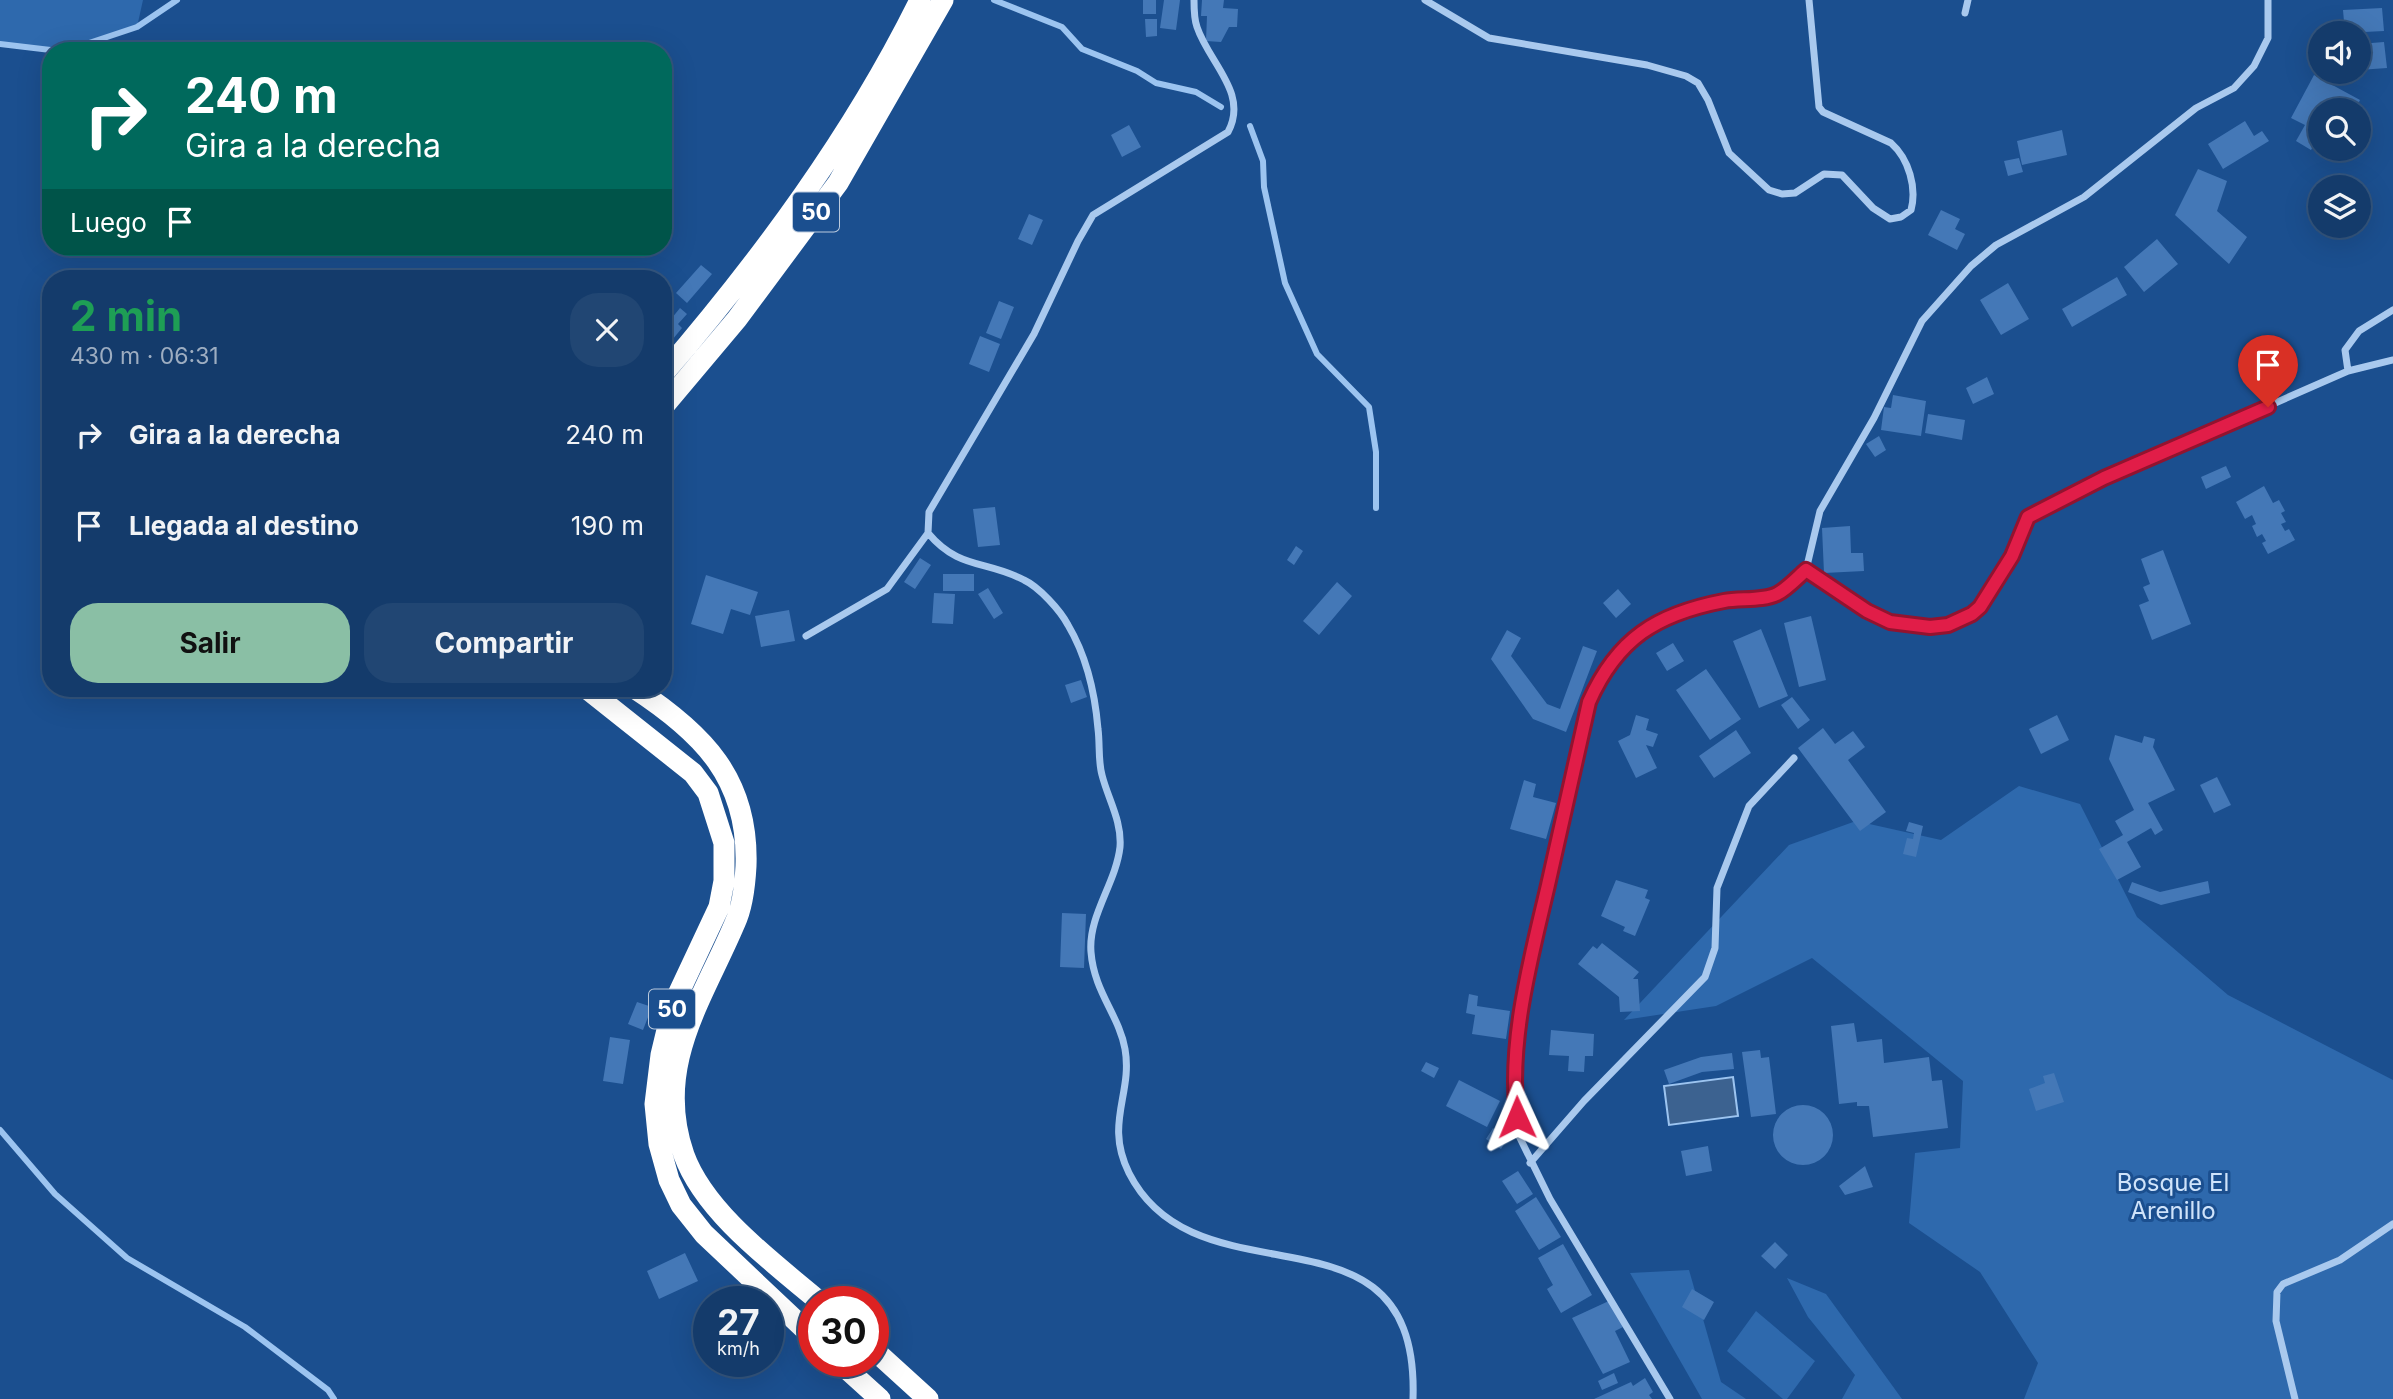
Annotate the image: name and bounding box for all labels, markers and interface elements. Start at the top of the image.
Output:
map controls [2308,21,2371,238]
button: sound [2308,21,2371,84]
text: 240 m [185,66,338,125]
icon: right [70,70,161,161]
button: search [2308,98,2371,161]
text: Gira a la derecha [185,126,441,165]
button: layers [2308,175,2371,238]
road number: 50 [793,192,839,232]
icon: arrive [161,203,199,241]
text: Luego [70,207,147,238]
text: 2 min [70,290,182,341]
button: close [570,293,644,367]
pin [2238,335,2298,407]
text: 430 m · 06:31 [70,342,219,370]
icon: arrive [2249,346,2287,384]
icon: right [70,416,108,454]
text: Gira a la derecha [129,419,341,450]
text: 240 m [565,419,644,450]
icon: arrive [70,507,108,545]
text: Llegada al destino [129,510,359,541]
text: 190 m [571,510,644,541]
button: Salir [70,603,350,683]
button: Compartir [364,603,644,683]
road number: 50 [649,990,695,1028]
position arrow [1480,1080,1554,1154]
park label: Bosque El Arenillo [2117,1168,2229,1225]
speed limit sign: 30 [798,1286,889,1377]
text: 27 [717,1301,760,1343]
text: km/h [717,1338,760,1359]

